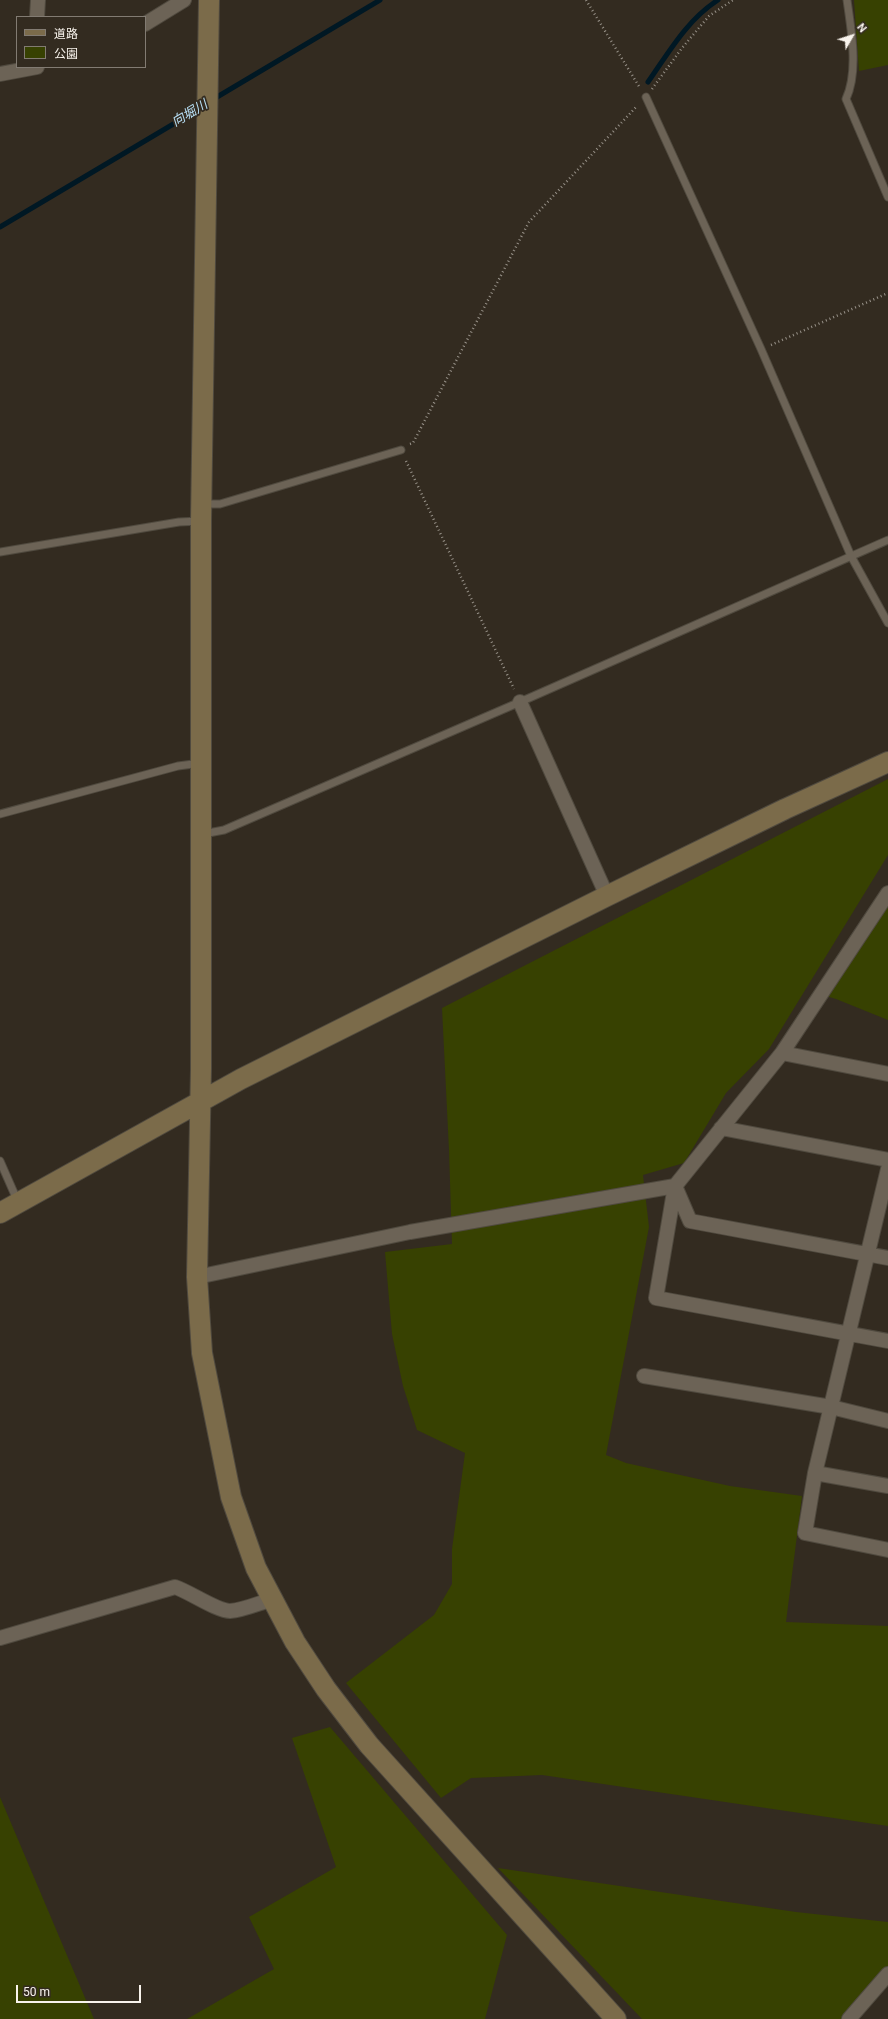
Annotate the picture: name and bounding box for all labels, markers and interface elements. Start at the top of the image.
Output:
legend [16,16,146,68]
north arrow [832,16,872,56]
text: N [854,21,869,35]
text: 道路 [54,27,78,41]
text: 公園 [54,47,78,61]
water label: 向堀川 [169,97,211,131]
scale bar [18,1977,143,2003]
text: 50 m [23,1985,50,1999]

